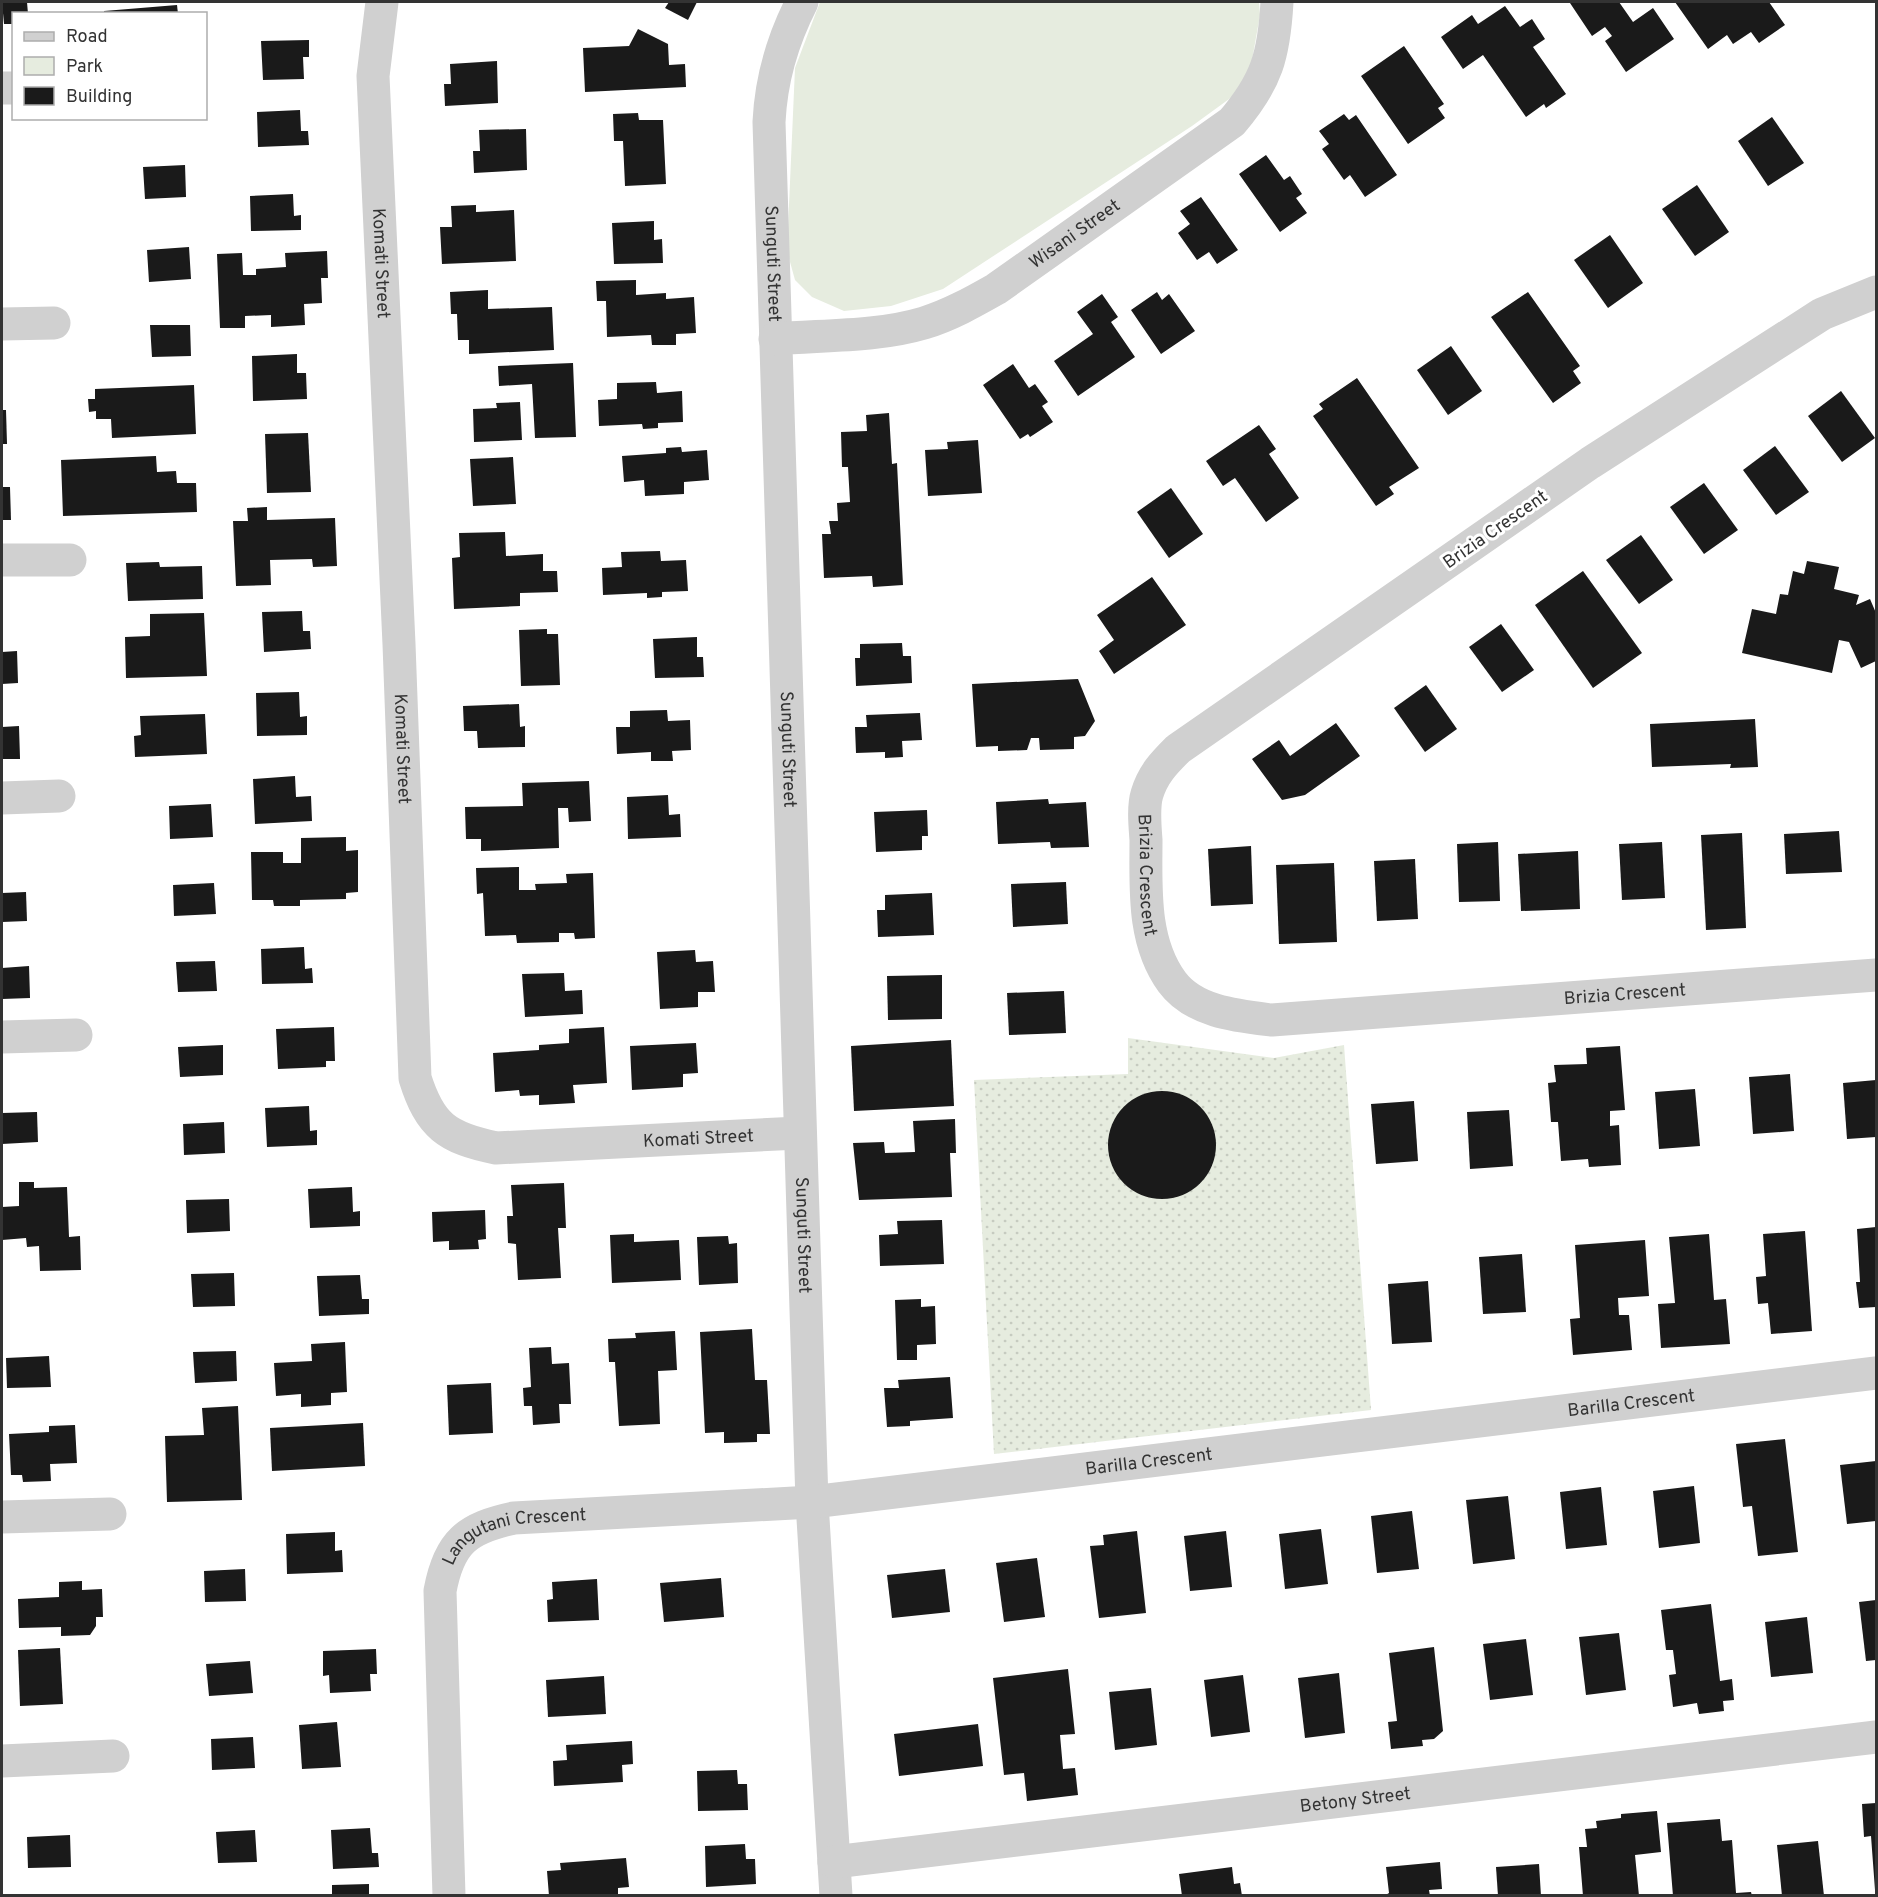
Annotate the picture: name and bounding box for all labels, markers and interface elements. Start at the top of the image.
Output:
legend [12,12,207,120]
text: Road [66,26,108,49]
text: Park [66,56,103,79]
text: Building [66,86,132,109]
street label: Wisani Street [1025,195,1125,275]
street label: Sunguti Street [759,205,785,322]
street label: Komati Street [366,207,394,319]
street label: Brizia Crescent [1439,486,1553,575]
street label: Sunguti Street [774,691,800,808]
street label: Komati Street [388,693,415,805]
street label: Brizia Crescent [1132,813,1161,938]
street label: Brizia Crescent [1563,979,1687,1011]
street label: Komati Street [642,1125,754,1154]
street label: Sunguti Street [789,1176,815,1294]
street label: Barilla Crescent [1566,1385,1696,1423]
street label: Barilla Crescent [1084,1444,1214,1482]
street label: Langutani Crescent [438,1504,587,1569]
street label: Betony Street [1299,1783,1412,1819]

